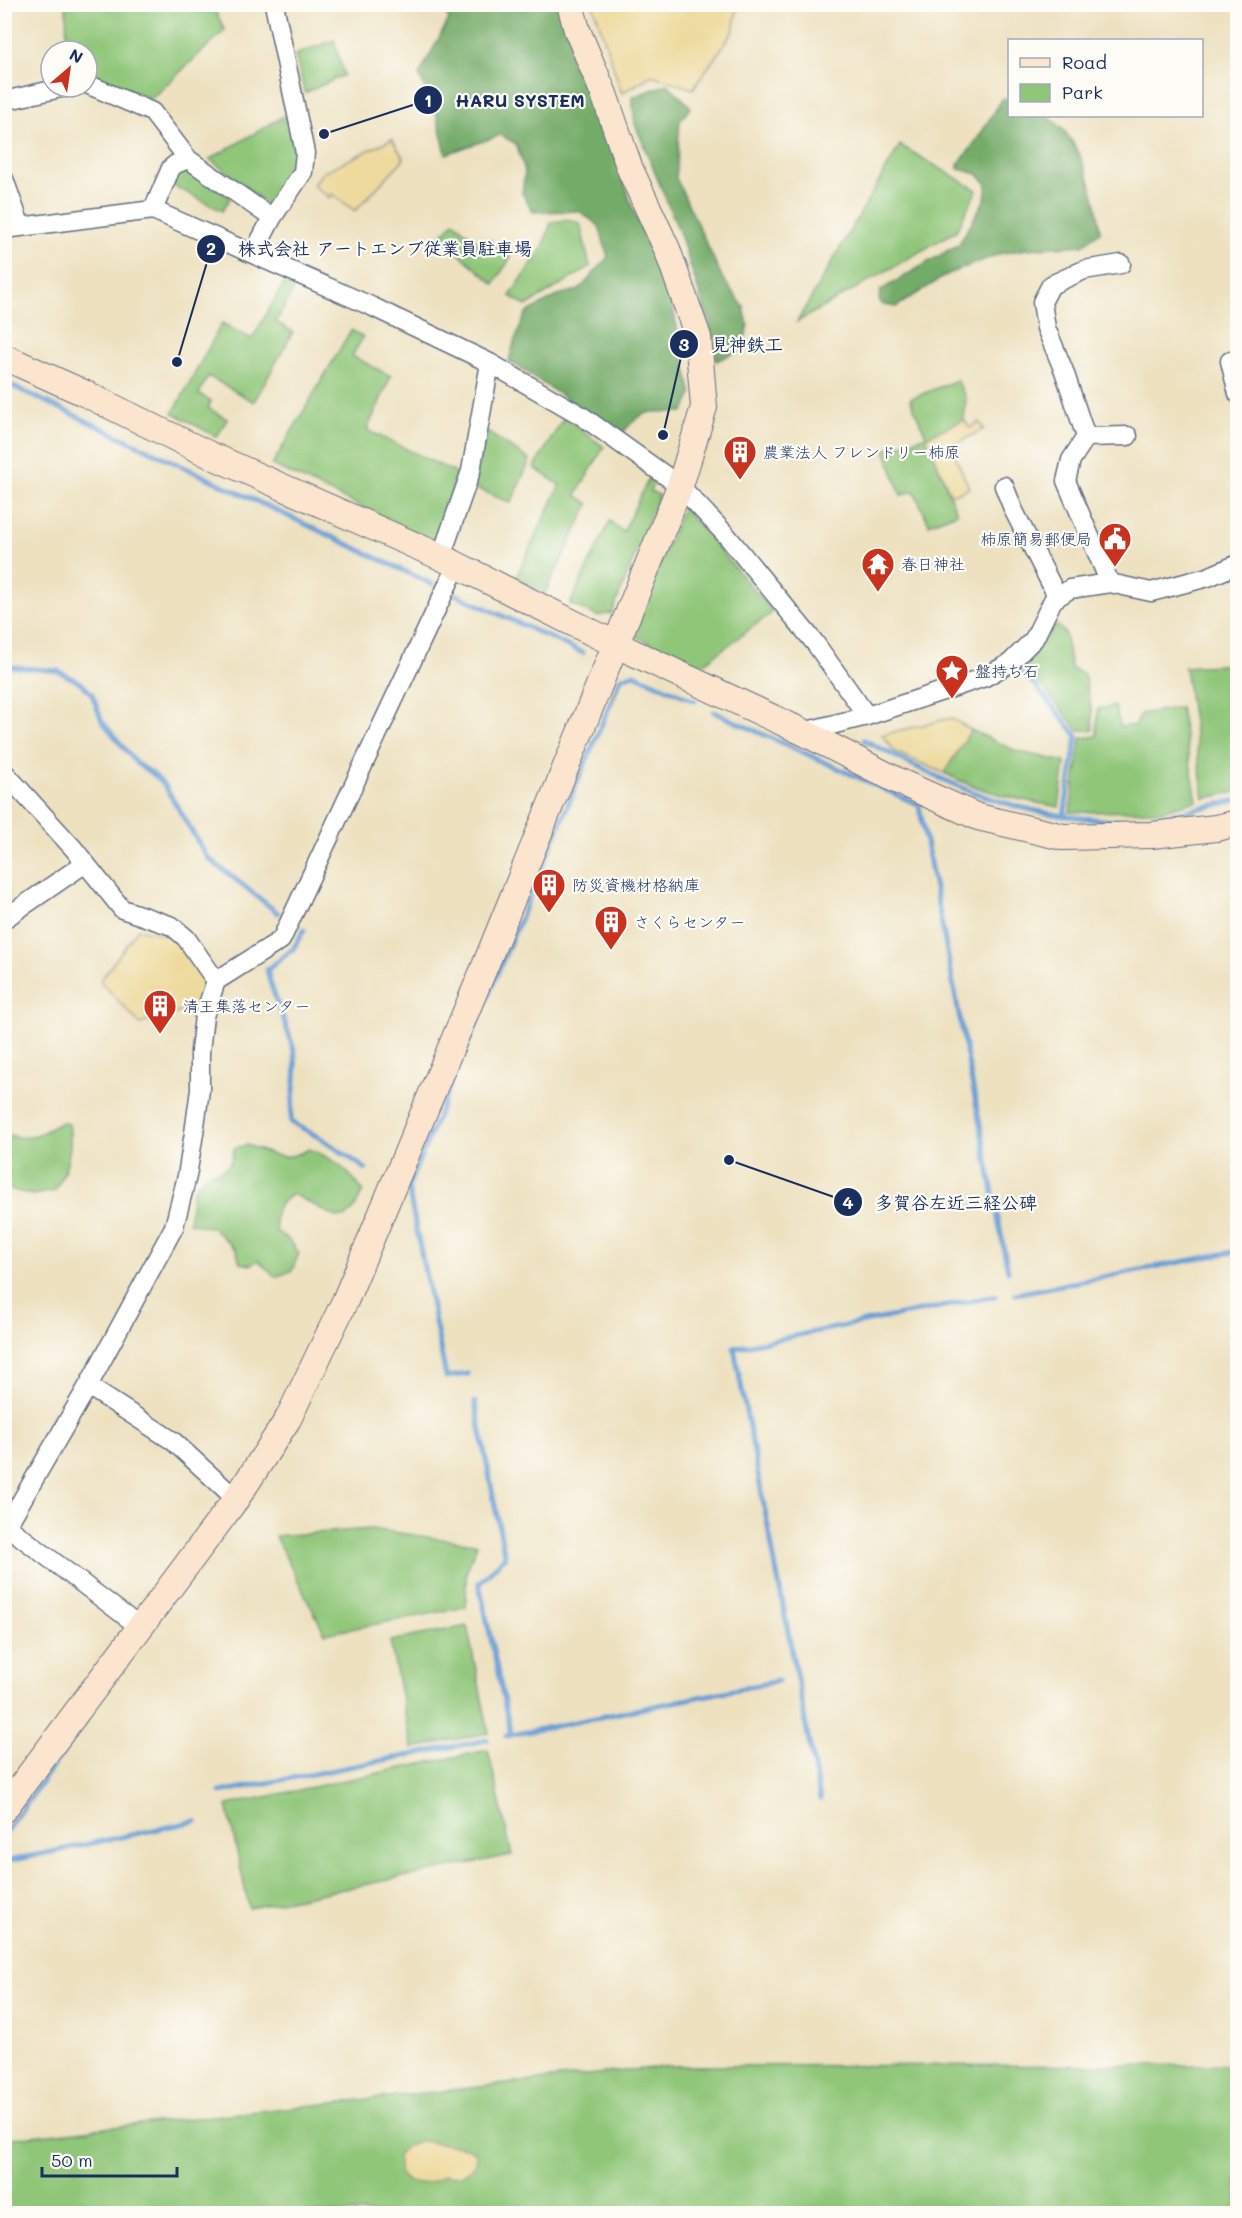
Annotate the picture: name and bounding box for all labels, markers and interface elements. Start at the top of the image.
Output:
north arrow [39,39,99,99]
legend [1008,39,1203,117]
text: N [66,43,87,68]
text: Road [1062,50,1107,74]
text: Park [1062,80,1103,104]
callout: HARU SYSTEM [413,82,596,118]
text: 1 [424,88,432,112]
text: HARU SYSTEM [455,88,585,112]
callout: 株式会社 アートエンブ従業員駐車場 [196,231,544,267]
text: 2 [206,236,216,260]
text: 株式会社 アートエンブ従業員駐車場 [238,236,532,260]
callout: 見神鉄工 [669,326,795,362]
text: 3 [679,332,690,356]
text: 見神鉄工 [711,332,783,356]
building icon: 農業法人 フレンドリー柿原 [722,434,758,481]
place label: 農業法人 フレンドリー柿原 [763,441,960,462]
public building icon: 柿原簡易郵便局 [1097,521,1133,568]
place label: 柿原簡易郵便局 [980,528,1092,549]
temple icon: 春日神社 [860,546,896,593]
place label: 春日神社 [901,553,965,574]
place icon: 盤持ち石 [934,653,970,700]
place label: 盤持ち石 [975,660,1039,681]
building icon: 防災資機材格納庫 [531,867,567,914]
place label: 防災資機材格納庫 [572,874,700,895]
building icon: さくらセンター [593,904,629,951]
place label: さくらセンター [634,911,745,932]
building icon: 清王集落センター [142,988,178,1035]
place label: 清王集落センター [183,995,310,1016]
callout: 多賀谷左近三経公碑 [833,1184,1049,1220]
text: 4 [842,1190,854,1214]
text: 多賀谷左近三経公碑 [875,1190,1037,1214]
scale bar [42,2140,177,2178]
text: 50 m [51,2148,93,2172]

